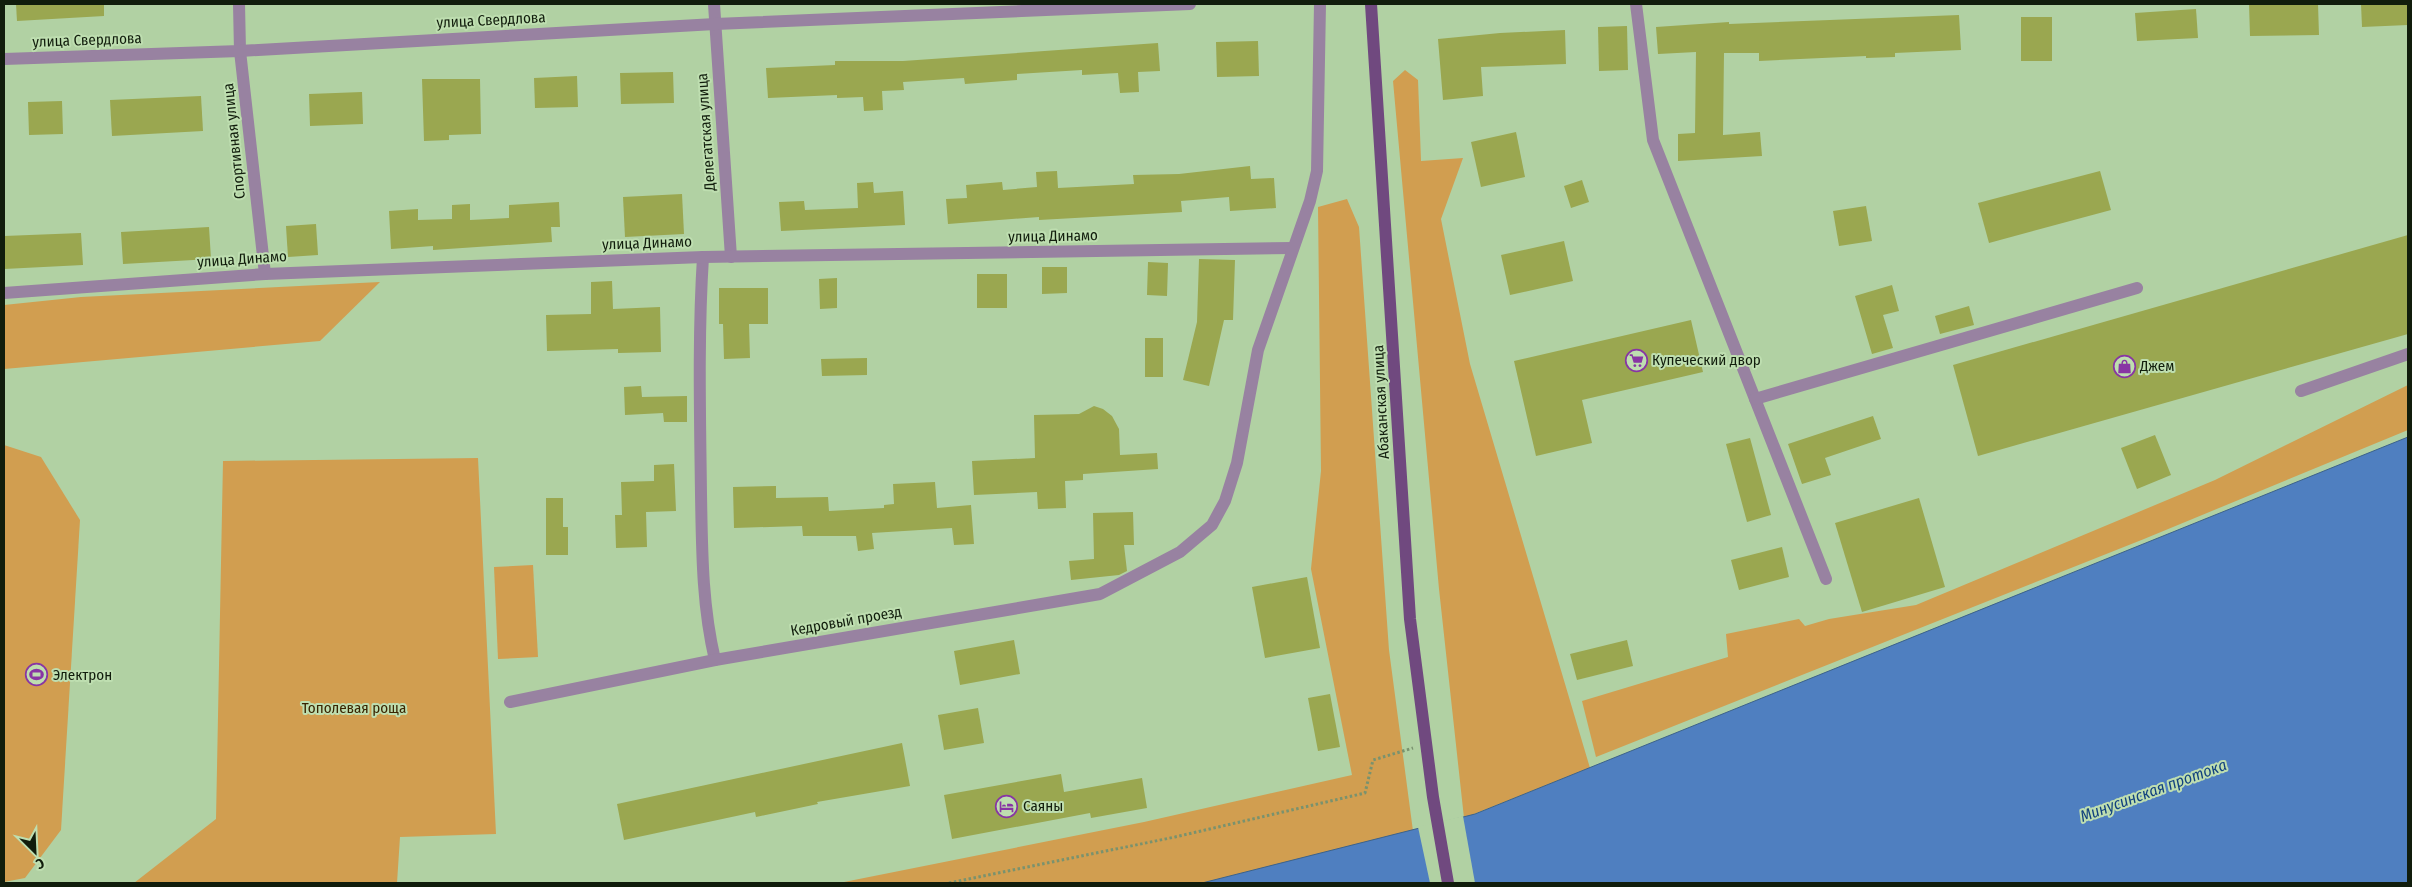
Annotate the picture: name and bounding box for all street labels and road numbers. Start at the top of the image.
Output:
street label: улица Свердлова [436,8,546,32]
street label: улица Свердлова [32,29,142,51]
street label: Делегатская улица [693,73,719,192]
street label: Спортивная улица [219,82,249,200]
street label: улица Динамо [1008,226,1098,246]
street label: улица Динамо [602,232,692,254]
street label: улица Динамо [197,247,288,271]
street label: Абаканская улица [1369,345,1393,459]
street label: Кедровый проезд [789,602,903,640]

